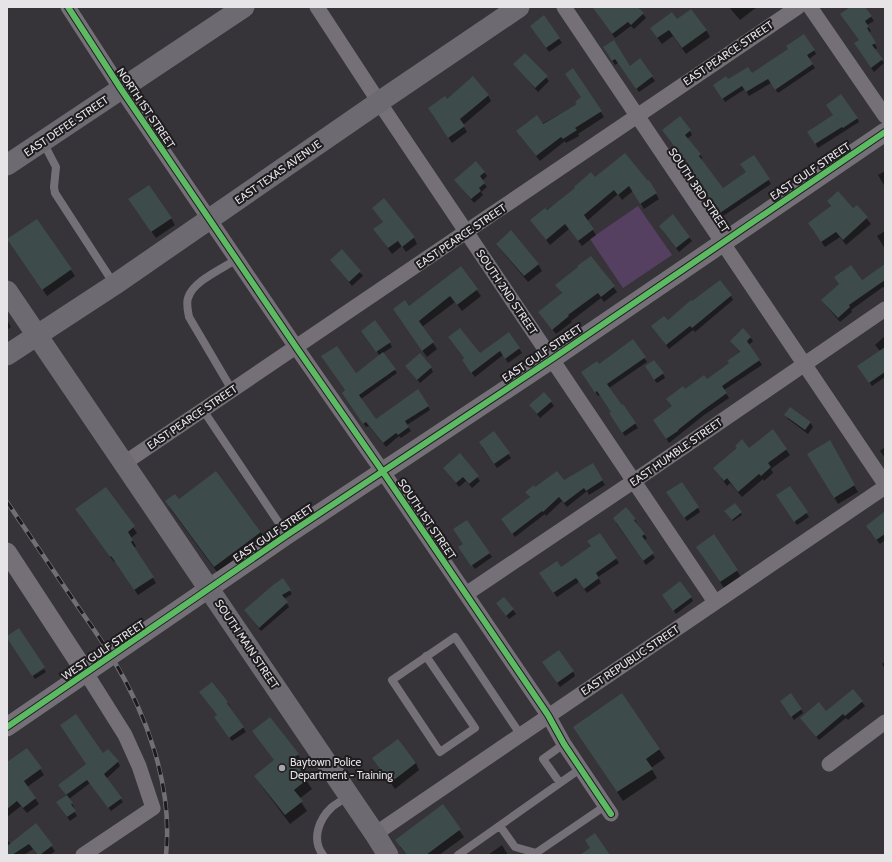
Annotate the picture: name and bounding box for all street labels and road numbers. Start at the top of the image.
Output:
street label: EAST PEARCE STREET [680,18,776,88]
street label: NORTH 1ST STREET [114,65,178,151]
street label: EAST DEFEE STREET [21,92,111,160]
street label: EAST TEXAS AVENUE [232,137,324,207]
street label: EAST GULF STREET [767,139,853,203]
street label: SOUTH 3RD STREET [666,145,733,235]
street label: EAST PEARCE STREET [413,201,509,271]
street label: SOUTH 2ND STREET [473,247,541,337]
street label: EAST GULF STREET [499,321,585,385]
street label: EAST PEARCE STREET [144,382,240,452]
street label: EAST HUMBLE STREET [627,415,725,489]
street label: SOUTH 1ST STREET [395,476,459,562]
street label: EAST GULF STREET [230,501,316,565]
street label: SOUTH MAIN STREET [212,597,282,691]
street label: WEST GULF STREET [59,617,147,683]
street label: EAST REPUBLIC STREET [578,622,682,698]

